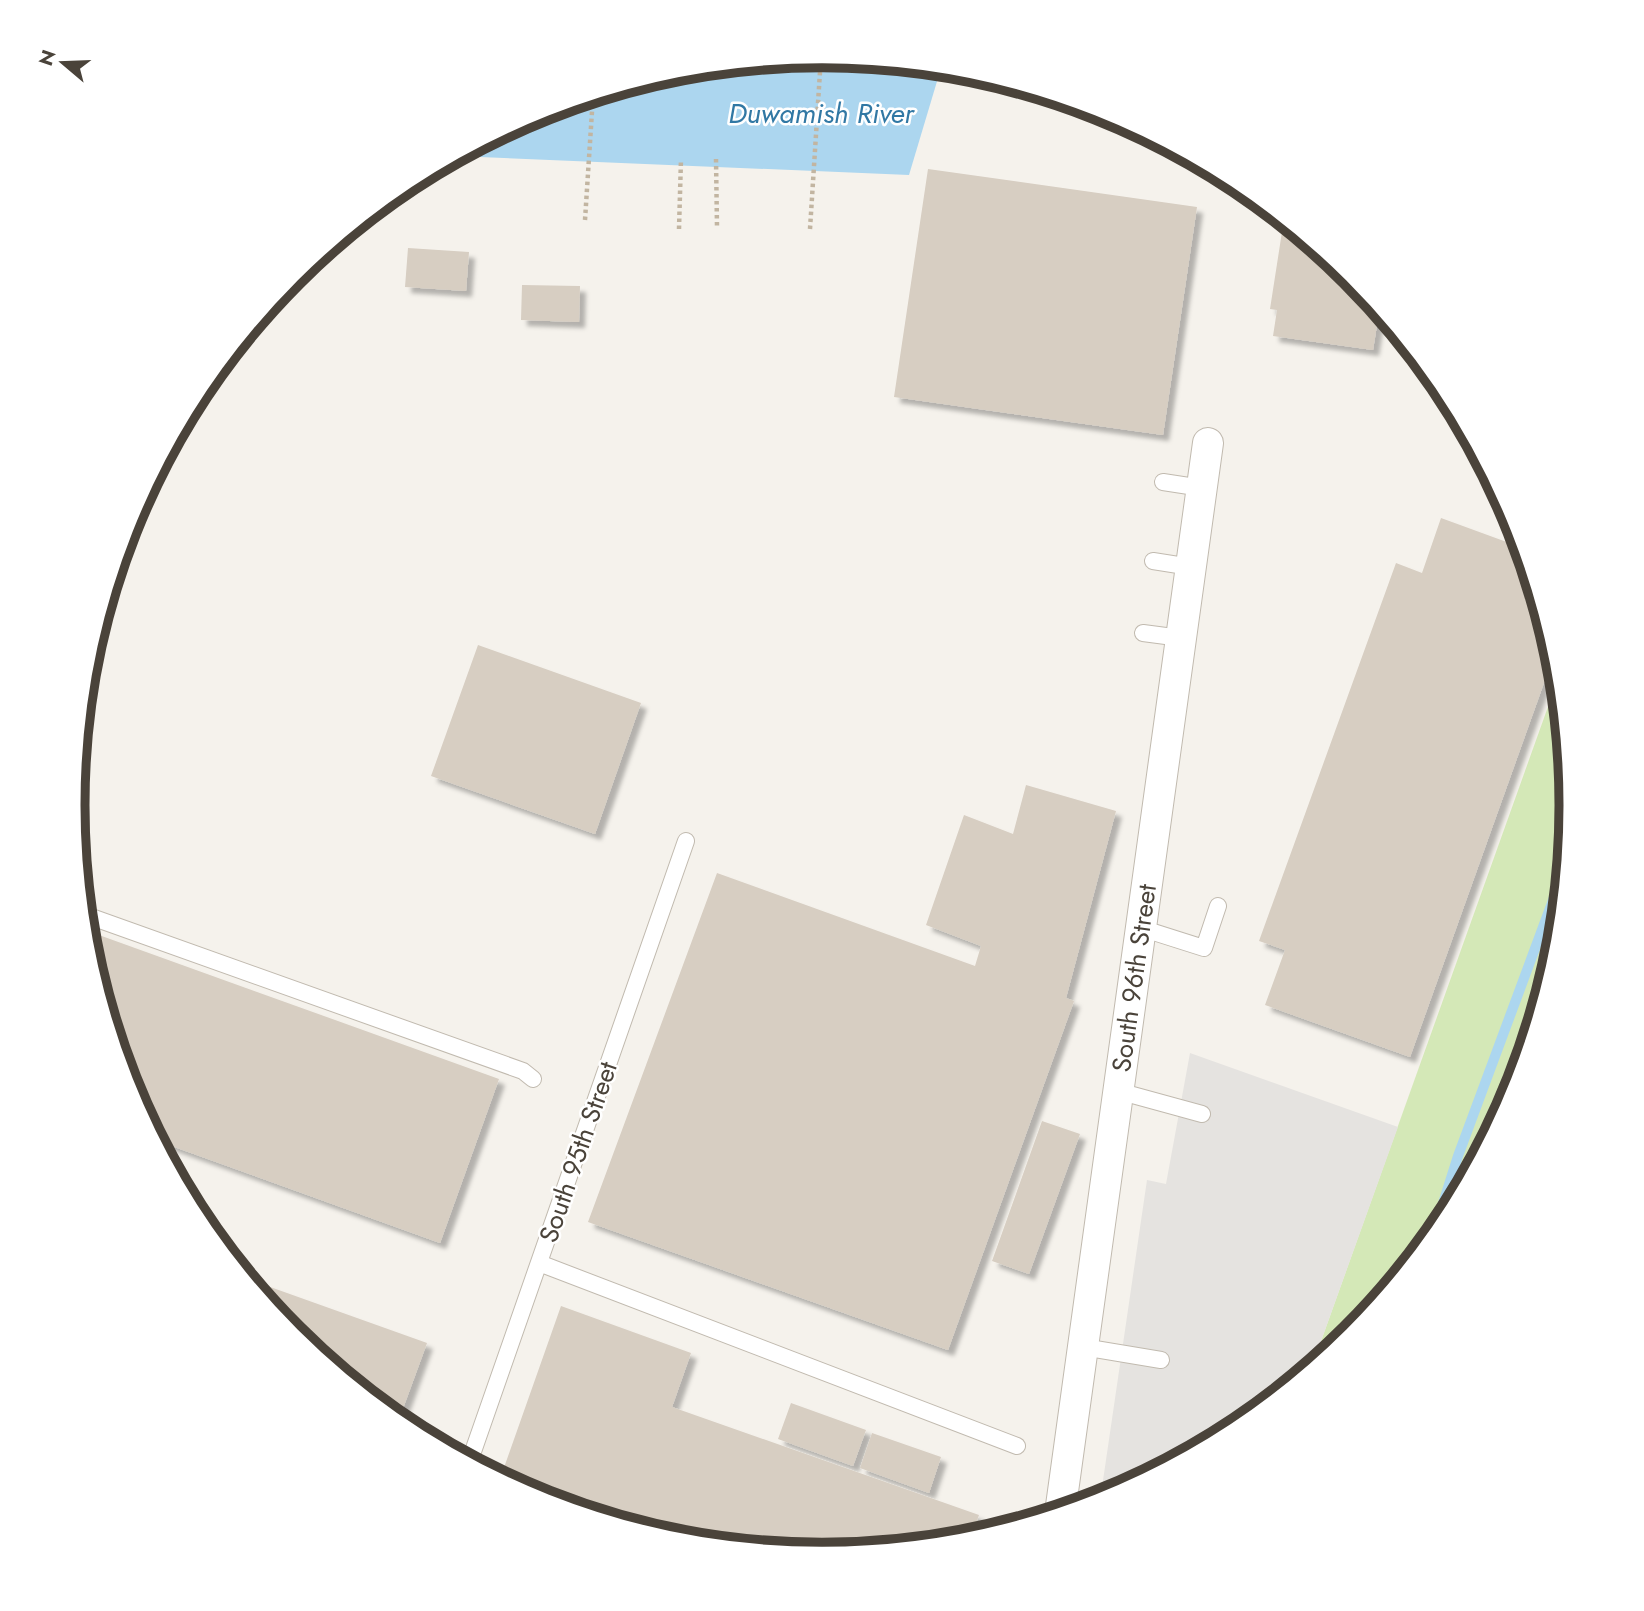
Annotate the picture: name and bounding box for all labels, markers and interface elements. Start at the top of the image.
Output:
north arrow [28,28,98,98]
text: N [32,46,63,69]
water label: Duwamish River [728,93,916,134]
street label: South 96th Street [1102,881,1166,1074]
street label: South 95th Street [529,1056,627,1248]

